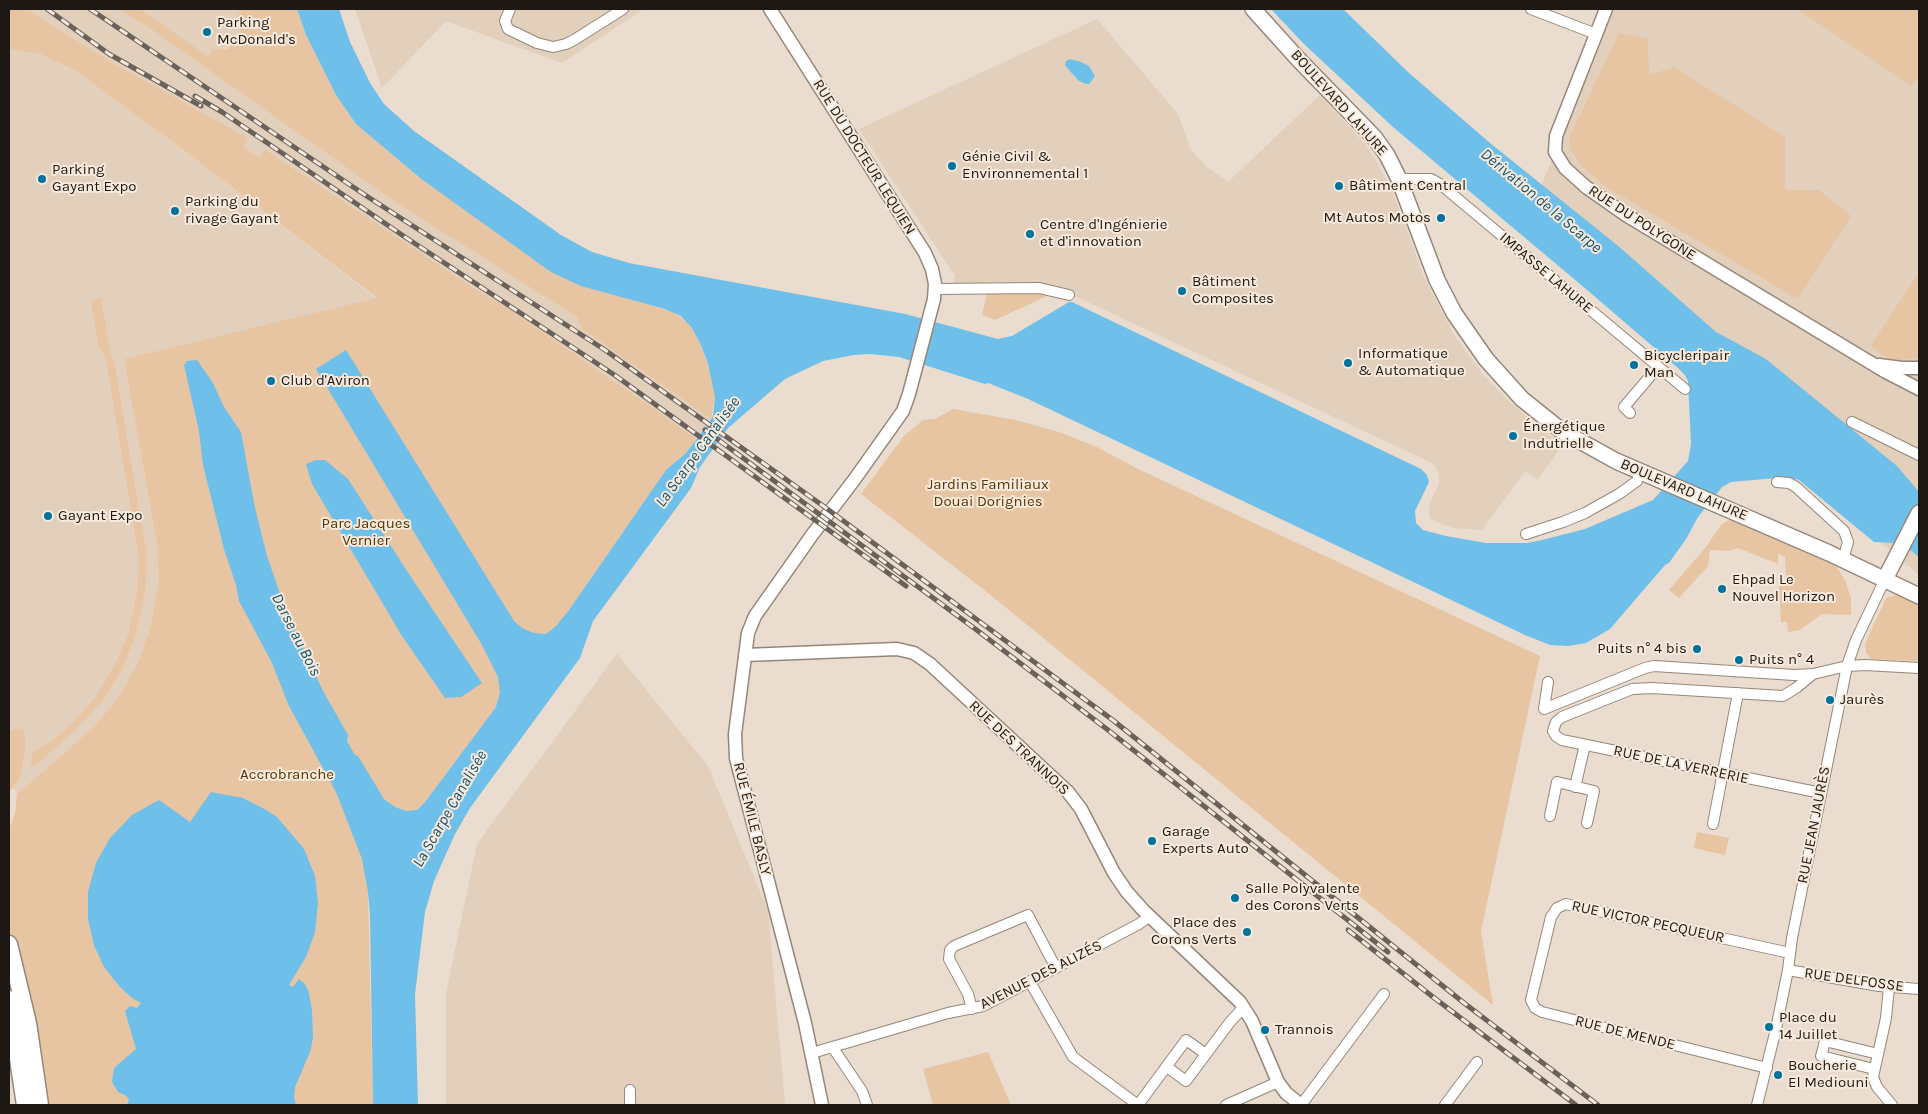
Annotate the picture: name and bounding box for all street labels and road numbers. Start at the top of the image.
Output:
street label: BOULEVARD LAHURE [1287,46,1391,160]
street label: RUE DU DOCTEUR LEQUIEN [809,76,919,238]
street label: RUE DU POLYGONE [1585,182,1699,264]
street label: IMPASSE LAHURE [1496,229,1596,317]
street label: BOULEVARD LAHURE [1618,455,1750,525]
street label: RUE DES TRANNOIS [965,697,1073,799]
street label: RUE DE LA VERRERIE [1612,742,1750,788]
street label: RUE ÉMILE BASLY [729,760,775,878]
street label: RUE JEAN JAURÈS [1794,765,1834,885]
street label: RUE VICTOR PECQUEUR [1570,897,1726,947]
street label: AVENUE DES ALIZÉS [977,937,1105,1013]
street label: RUE DELFOSSE [1803,964,1905,996]
street label: RUE DE MENDE [1573,1012,1677,1054]

